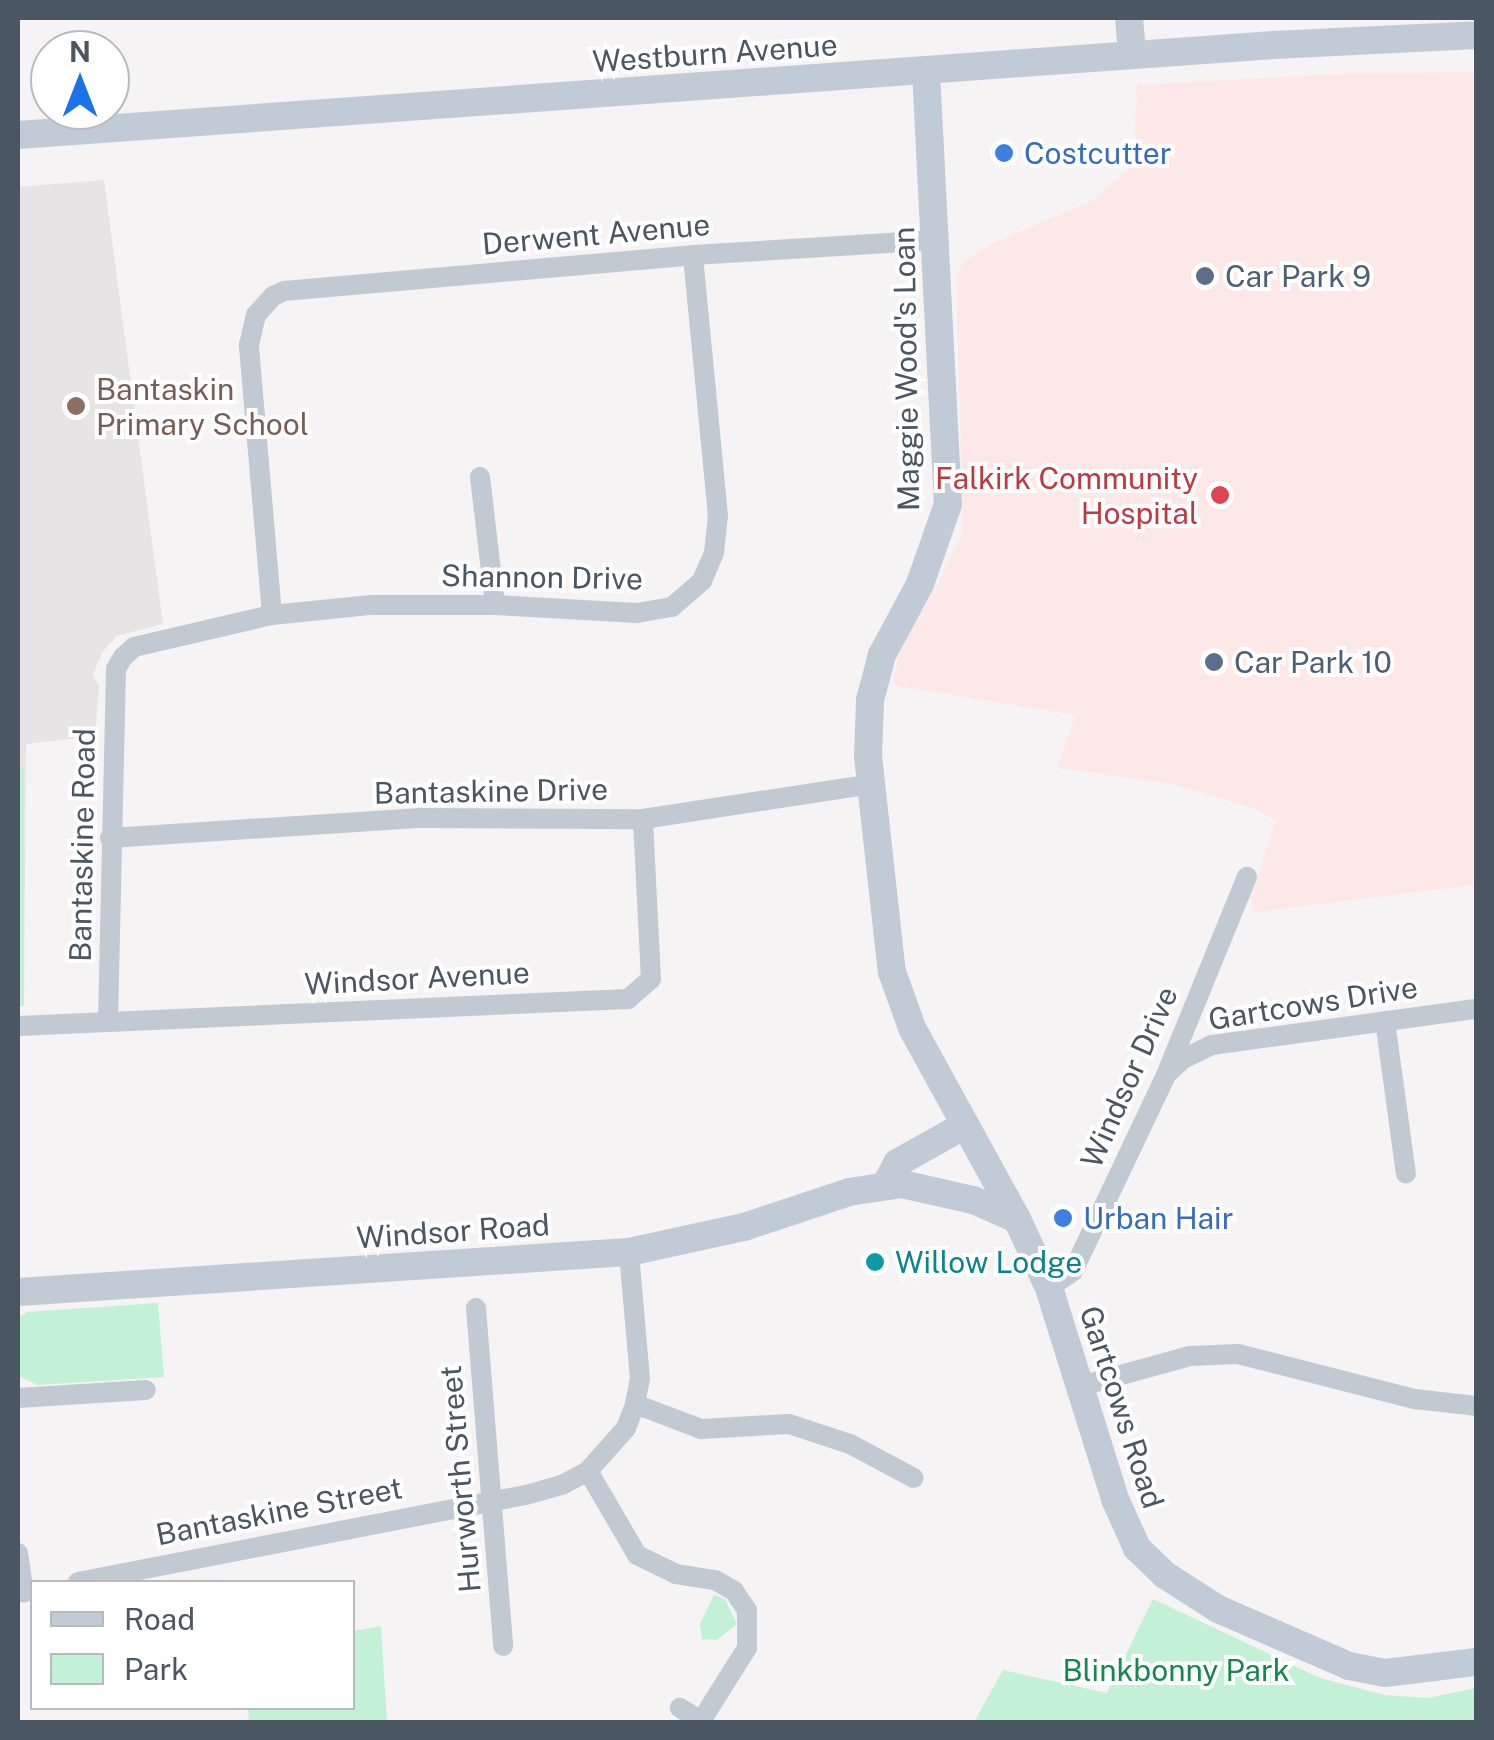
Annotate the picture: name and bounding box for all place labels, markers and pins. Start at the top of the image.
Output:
place label: Costcutter [1024,135,1171,171]
marker: Costcutter [993,142,1015,164]
place label: Car Park 9 [1225,258,1371,294]
marker: Car Park 9 [1194,265,1216,287]
place label: Bantaskin Primary School [96,371,309,442]
marker: Bantaskin Primary School [65,395,87,417]
place label: Falkirk Community Hospital [935,460,1198,530]
marker: Falkirk Community Hospital [1207,482,1233,508]
place label: Car Park 10 [1234,644,1392,680]
marker: Car Park 10 [1203,651,1225,673]
place label: Urban Hair [1083,1200,1233,1236]
marker: Urban Hair [1052,1207,1074,1229]
place label: Willow Lodge [895,1244,1082,1280]
marker: Willow Lodge [864,1251,886,1273]

